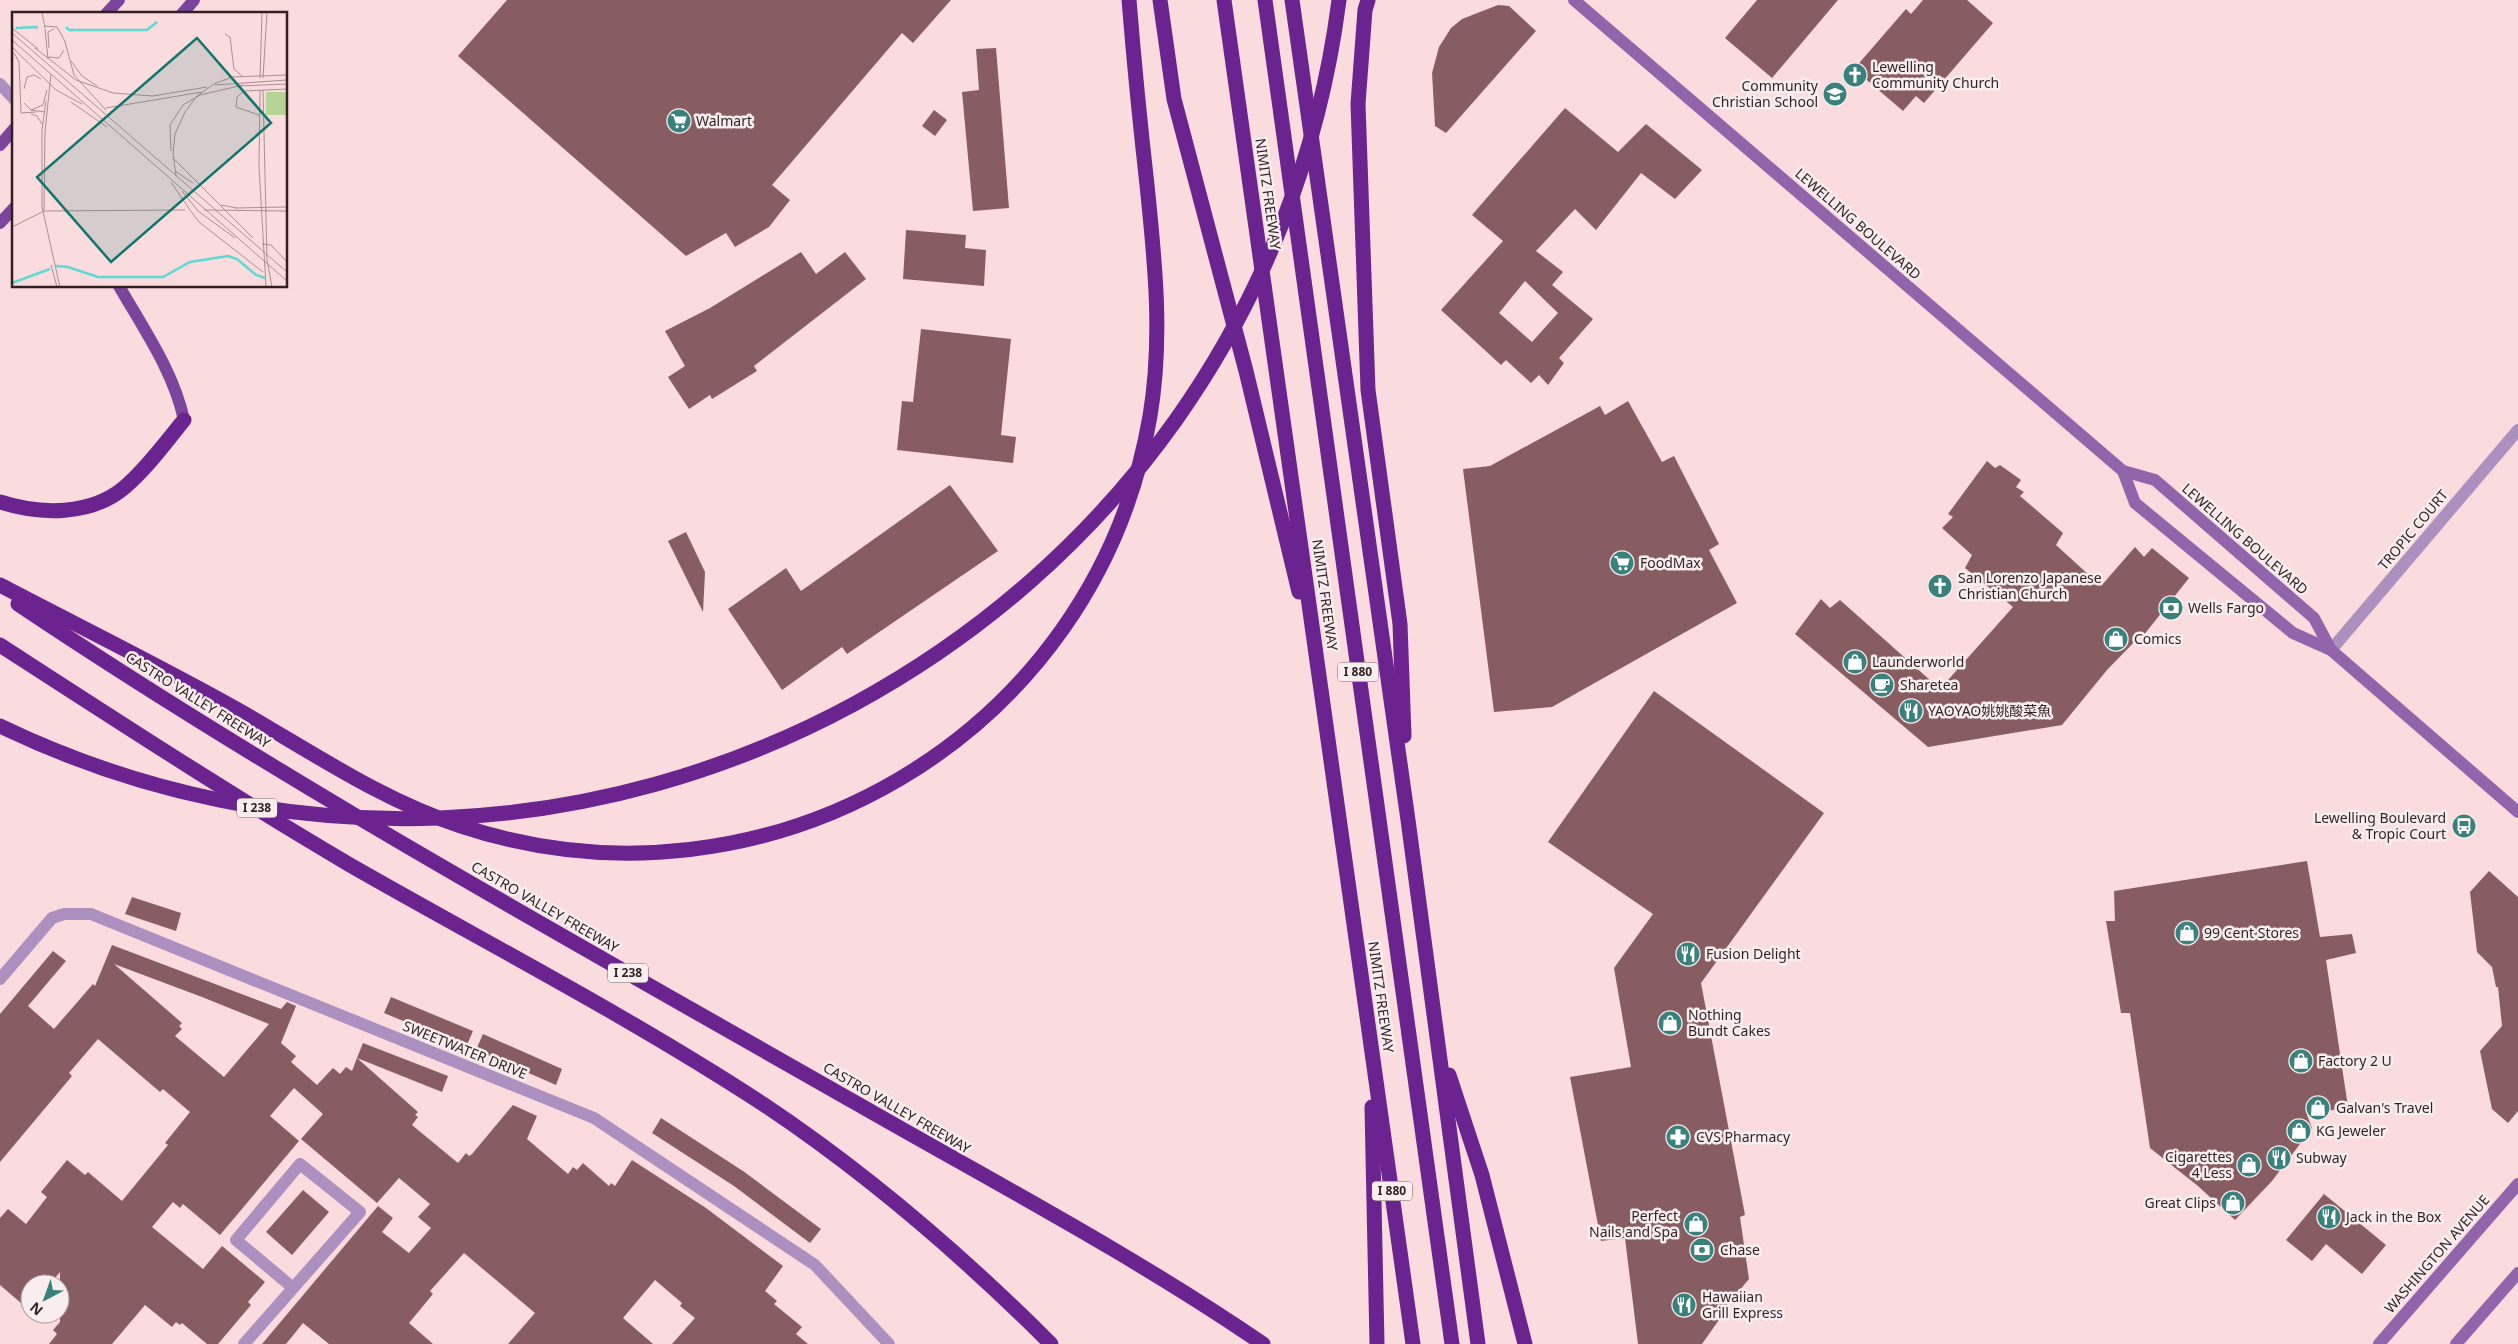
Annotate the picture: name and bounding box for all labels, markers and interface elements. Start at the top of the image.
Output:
inset map [12,12,288,288]
place label: Lewelling Community Church [1872,57,1999,92]
church icon: Lewelling Community Church [1842,62,1868,88]
place label: Community Christian School [1712,76,1819,111]
school or university icon: Community Christian School [1822,81,1848,107]
supermarket icon: Walmart [666,108,692,134]
place label: Walmart [696,111,752,130]
street label: NIMITZ FREEWAY [1251,137,1286,251]
street label: LEWELLING BOULEVARD [1791,164,1925,284]
street label: LEWELLING BOULEVARD [2178,479,2312,599]
street label: TROPIC COURT [2373,485,2452,574]
street label: NIMITZ FREEWAY [1308,538,1343,652]
supermarket icon: FoodMax [1609,550,1635,576]
place label: FoodMax [1640,553,1701,572]
place label: San Lorenzo Japanese Christian Church [1958,568,2102,603]
church icon: San Lorenzo Japanese Christian Church [1927,573,1953,599]
bank icon: Wells Fargo [2158,595,2184,621]
place label: Wells Fargo [2188,598,2264,617]
shop icon: Comics [2103,626,2129,652]
place label: Comics [2134,629,2182,648]
street label: CASTRO VALLEY FREEWAY [122,647,274,752]
shop icon: Launderworld [1842,649,1868,675]
place label: Launderworld [1872,652,1964,671]
road number: I 880 [1338,662,1378,682]
cafe icon: Sharetea [1869,672,1895,698]
place label: Sharetea [1900,675,1958,694]
restaurant icon: YAOYAO姚姚酸菜魚 [1898,698,1924,724]
place label: YAOYAO姚姚酸菜魚 [1928,701,2051,720]
road number: I 238 [237,798,277,818]
place label: Lewelling Boulevard & Tropic Court [2314,808,2446,843]
bus stop icon: Lewelling Boulevard & Tropic Court [2451,813,2477,839]
street label: CASTRO VALLEY FREEWAY [468,856,623,957]
shop icon: 99 Cent Stores [2174,920,2200,946]
place label: 99 Cent Stores [2204,923,2299,942]
street label: NIMITZ FREEWAY [1364,940,1399,1054]
restaurant icon: Fusion Delight [1675,941,1701,967]
place label: Fusion Delight [1706,944,1801,963]
road number: I 238 [608,964,648,982]
place label: Nothing Bundt Cakes [1688,1005,1771,1040]
shop icon: Nothing Bundt Cakes [1657,1010,1683,1036]
street label: SWEETWATER DRIVE [400,1016,530,1083]
shop icon: Factory 2 U [2288,1048,2314,1074]
place label: Factory 2 U [2318,1051,2392,1070]
street label: CASTRO VALLEY FREEWAY [820,1057,975,1158]
shop icon: Galvan's Travel [2305,1095,2331,1121]
place label: Galvan's Travel [2336,1098,2433,1117]
shop icon: KG Jeweler [2286,1118,2312,1144]
place label: KG Jeweler [2316,1121,2386,1140]
pharmacy icon: CVS Pharmacy [1665,1124,1691,1150]
place label: CVS Pharmacy [1696,1127,1791,1146]
restaurant icon: Subway [2266,1145,2292,1171]
place label: Cigarettes 4 Less [2165,1147,2232,1182]
place label: Subway [2296,1148,2348,1167]
shop icon: Cigarettes 4 Less [2236,1152,2262,1178]
road number: I 880 [1372,1182,1412,1200]
shop icon: Great Clips [2220,1190,2246,1216]
street label: WASHINGTON AVENUE [2380,1190,2493,1317]
place label: Great Clips [2144,1193,2216,1212]
restaurant icon: Jack in the Box [2316,1204,2342,1230]
place label: Perfect Nails and Spa [1589,1206,1678,1241]
place label: Jack in the Box [2344,1207,2442,1226]
shop icon: Perfect Nails and Spa [1683,1211,1709,1237]
bank icon: Chase [1689,1237,1715,1263]
place label: Chase [1720,1240,1760,1259]
north arrow [20,1274,70,1324]
place label: Hawaiian Grill Express [1702,1287,1783,1322]
restaurant icon: Hawaiian Grill Express [1671,1292,1697,1318]
text: N [26,1298,47,1320]

